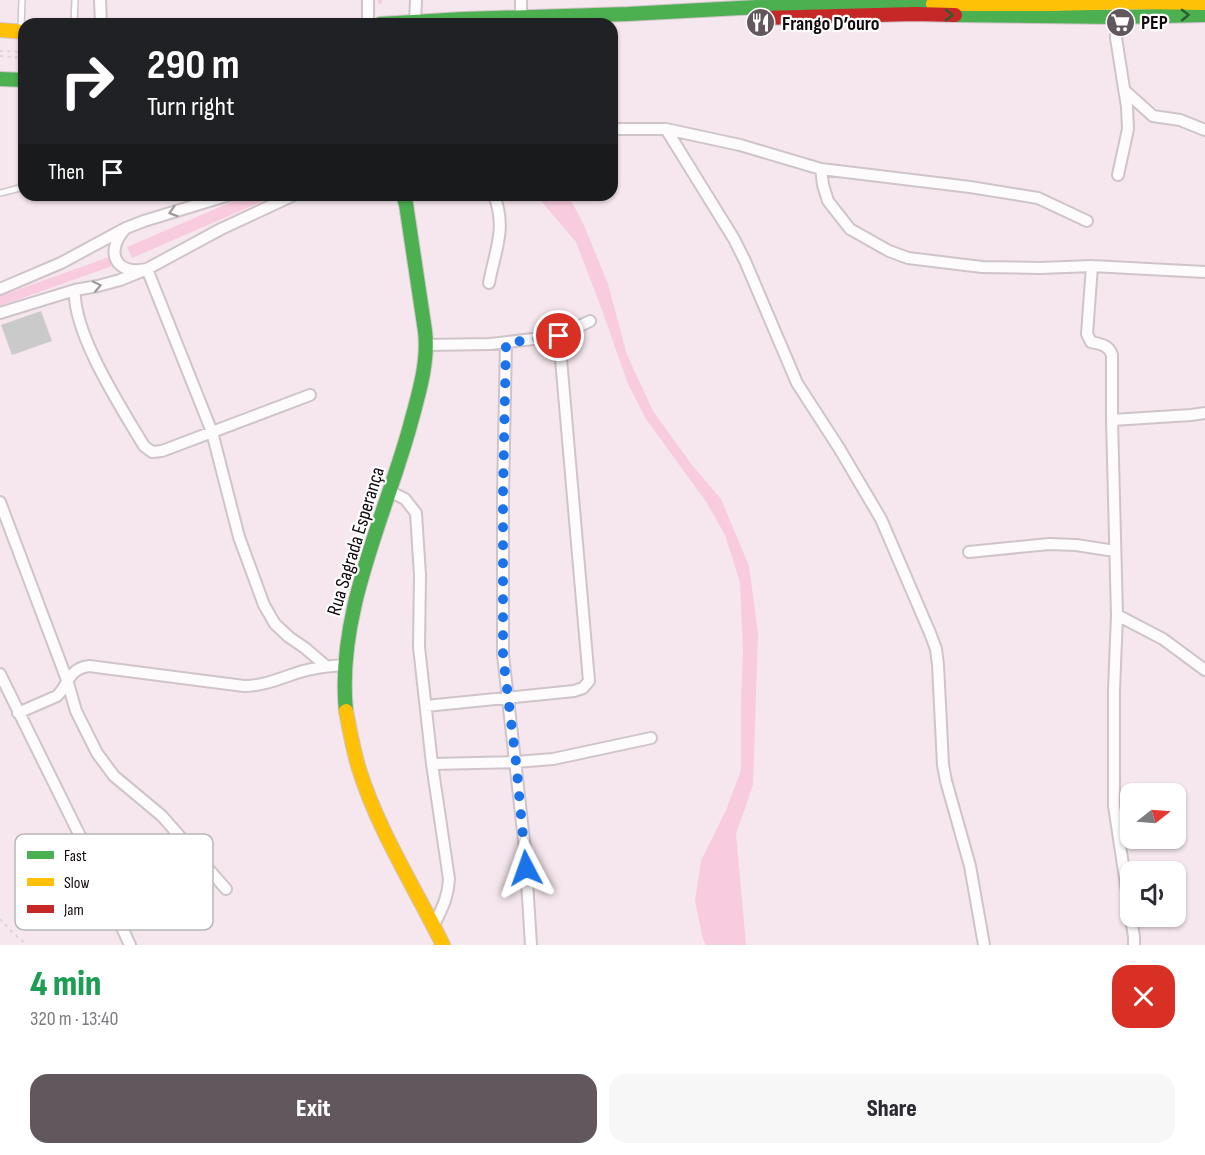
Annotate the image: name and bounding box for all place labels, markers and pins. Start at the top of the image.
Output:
supermarket icon: PEP [1104,6,1136,38]
restaurant icon: Frango D’ouro [745,7,777,39]
place label: PEP [1141,11,1168,35]
place label: Frango D’ouro [782,12,879,36]
pin [533,310,584,361]

